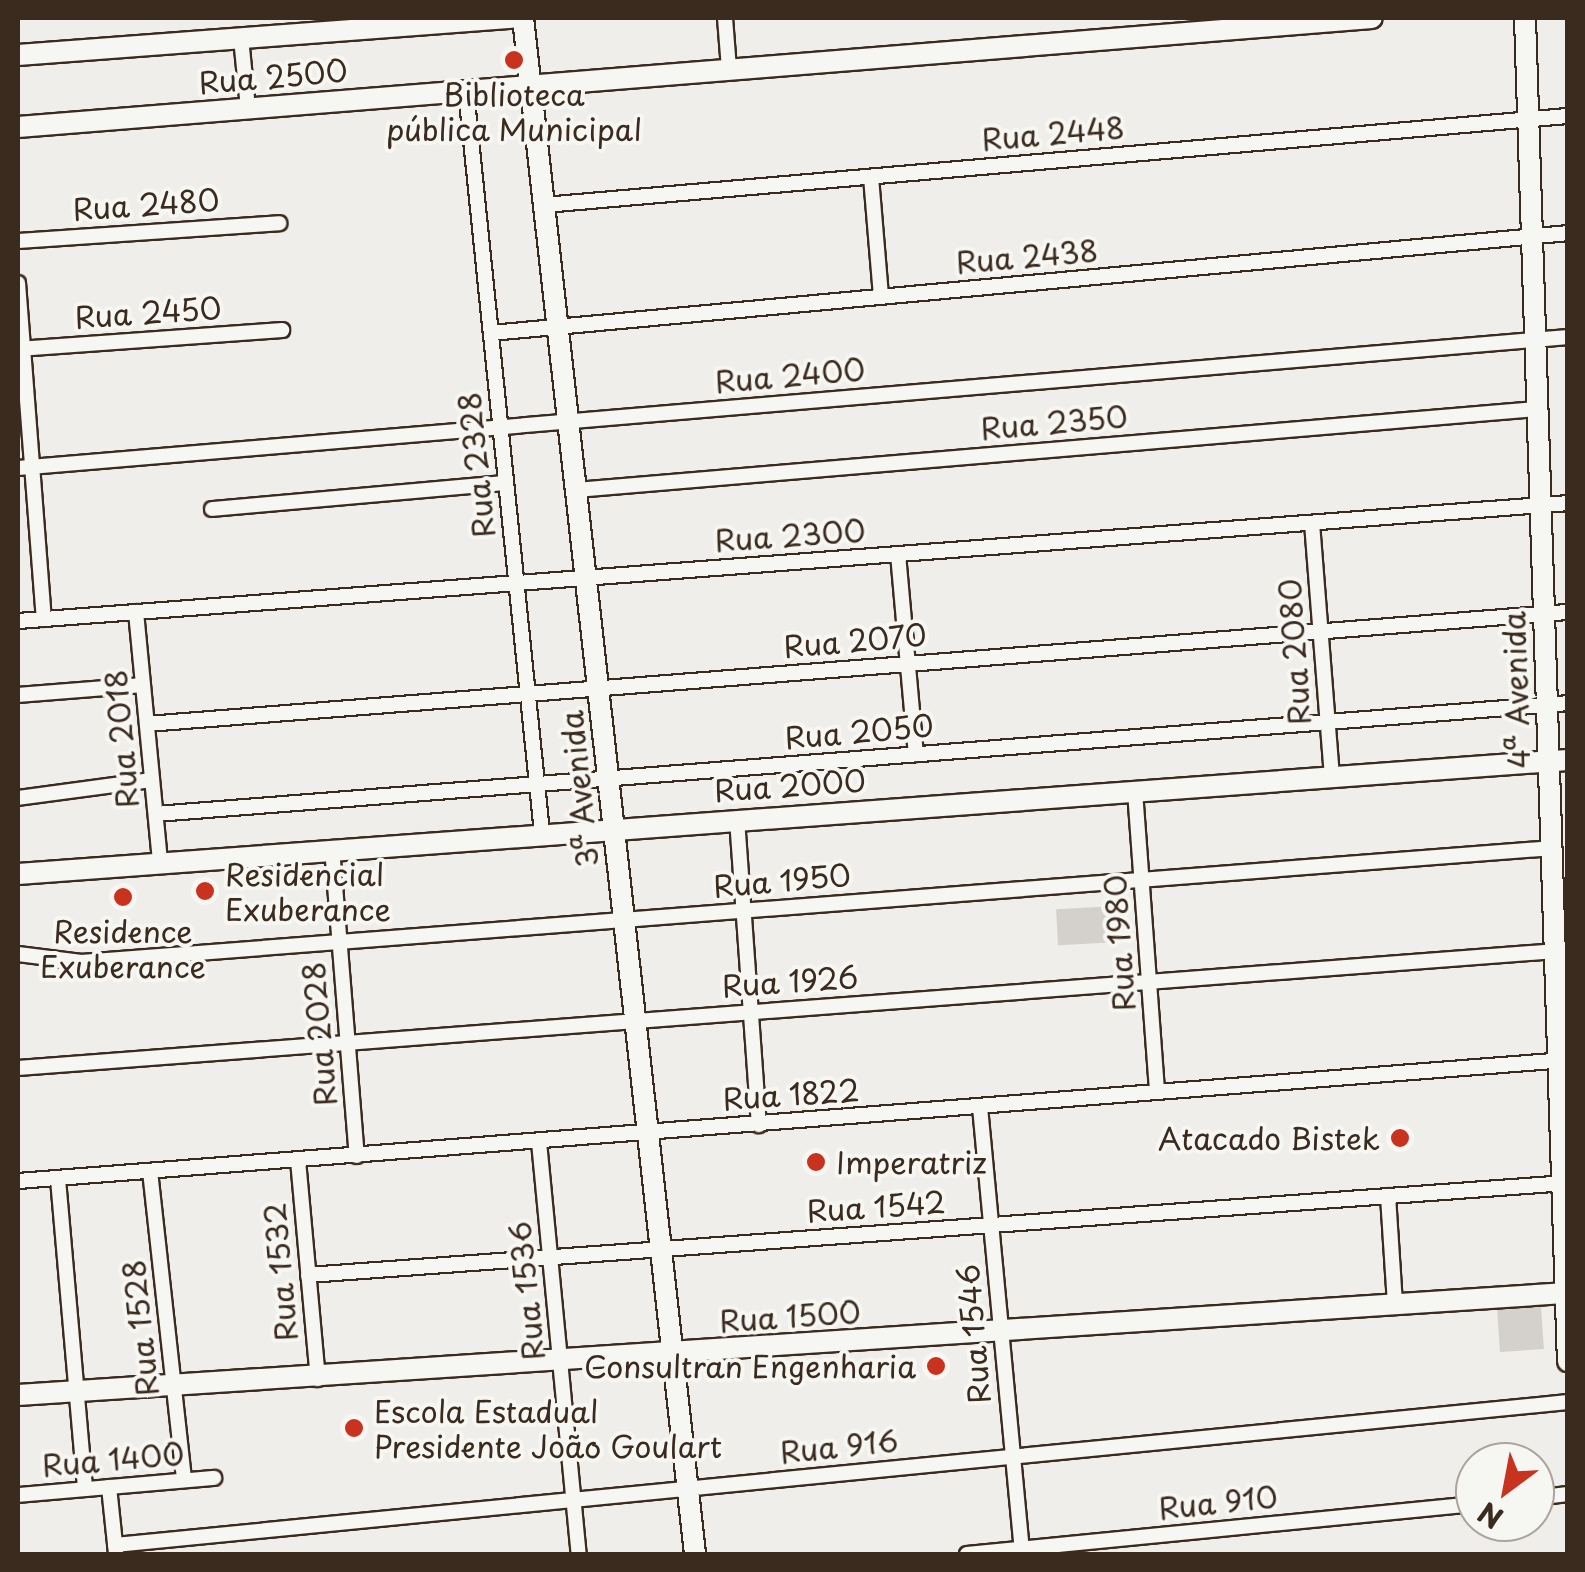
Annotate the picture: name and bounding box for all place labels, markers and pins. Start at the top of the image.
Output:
marker: Biblioteca pública Municipal [503,49,525,71]
place label: Biblioteca pública Municipal [385,76,643,146]
place label: Residencial Exuberance [225,856,391,926]
marker: Residencial Exuberance [194,880,216,902]
marker: Residence Exuberance [112,886,134,908]
place label: Residence Exuberance [40,913,206,984]
place label: Atacado Bistek [1158,1120,1380,1156]
marker: Atacado Bistek [1389,1127,1411,1149]
place label: Imperatriz [836,1144,987,1180]
marker: Imperatriz [805,1151,827,1173]
place label: Consultran Engenharia [584,1348,916,1384]
marker: Consultran Engenharia [925,1355,947,1377]
place label: Escola Estadual Presidente João Goulart [374,1393,723,1464]
marker: Escola Estadual Presidente João Goulart [343,1417,365,1439]

